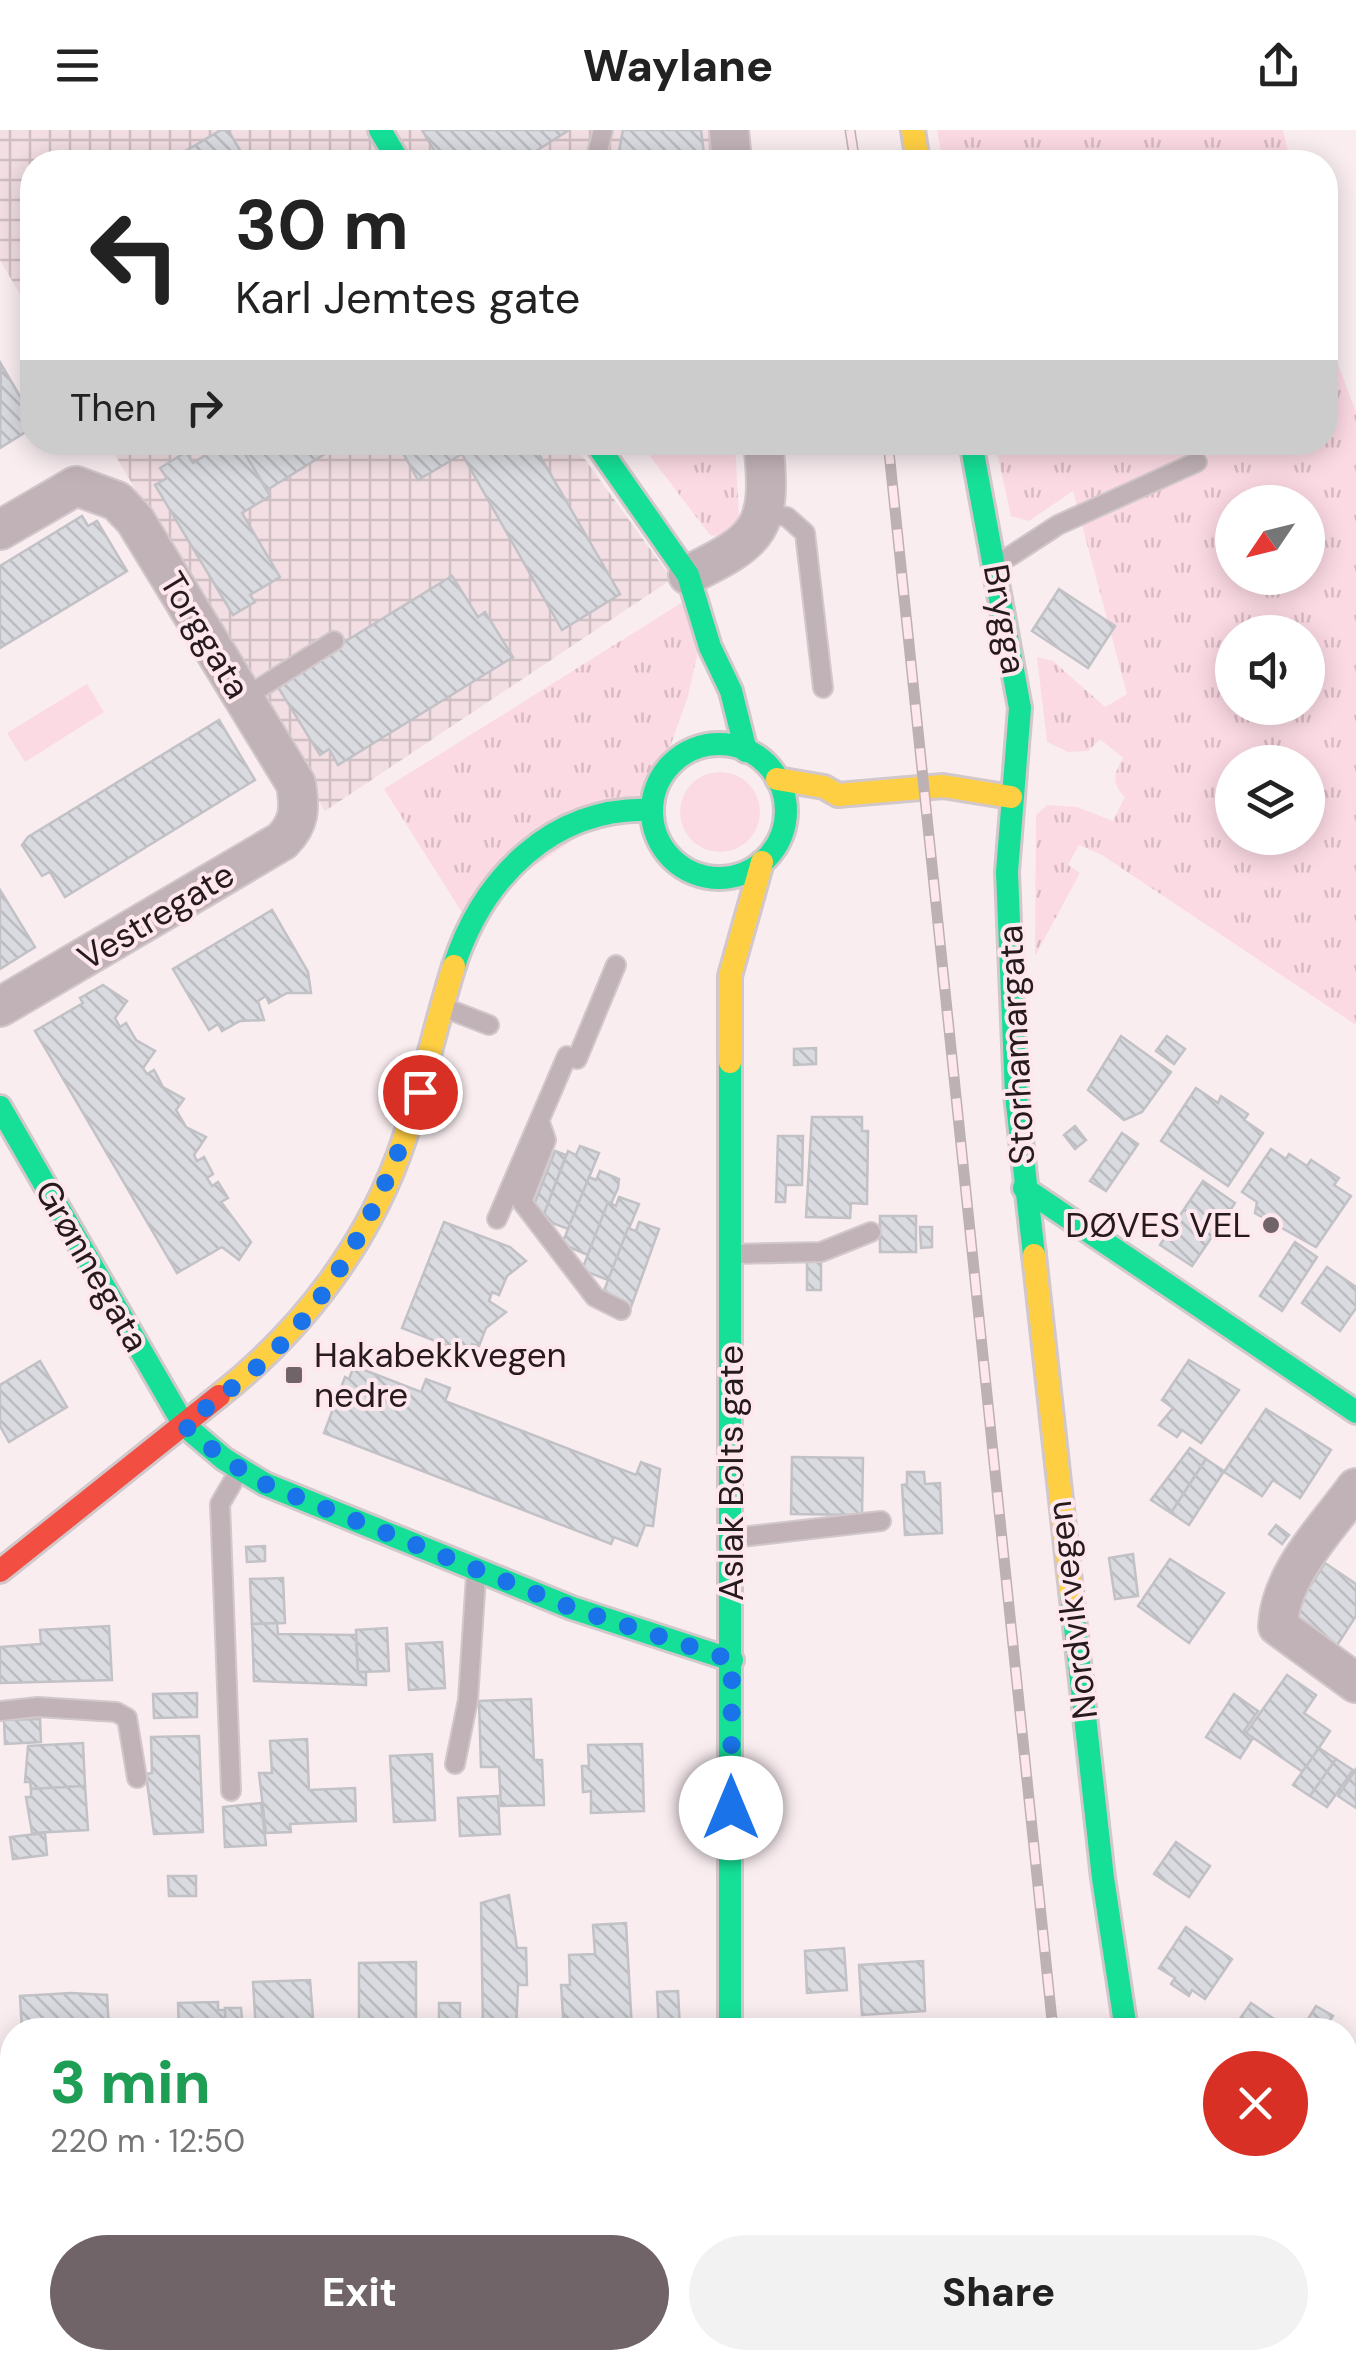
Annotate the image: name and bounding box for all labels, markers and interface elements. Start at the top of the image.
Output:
text: Waylane [583,36,773,95]
icon: menu [50,38,105,93]
icon: share [1251,38,1306,93]
text: 30 m [235,180,409,271]
icon: left [70,190,200,320]
text: Karl Jemtes gate [235,268,580,327]
icon: right [177,380,232,435]
text: Then [70,383,157,433]
north arrow [1215,485,1325,595]
map controls [1215,485,1325,855]
street label: Brygga [973,561,1037,677]
street label: Torggata [149,563,261,707]
button: sound [1215,615,1325,725]
button: layers [1215,745,1325,855]
street label: Vestregate [69,851,243,981]
street label: Storhamargata [987,924,1045,1166]
pin [378,1050,463,1135]
icon: arrive [393,1065,448,1120]
street label: Grønnegata [24,1172,160,1360]
place label: DØVES VEL [1065,1202,1251,1248]
marker: DØVES VEL [1260,1214,1282,1236]
place label: Hakabekkvegen nedre [314,1332,567,1418]
street label: Aslak Bolts gate [708,1345,754,1601]
marker: Hakabekkvegen nedre [283,1364,305,1386]
street label: Nordvikvegen [1036,1498,1108,1722]
position arrow [679,1756,783,1860]
text: 3 min [50,2043,211,2122]
button: close [1203,2051,1308,2156]
text: 220 m · 12:50 [50,2120,245,2162]
button: Exit [50,2235,669,2350]
button: Share [689,2235,1308,2350]

